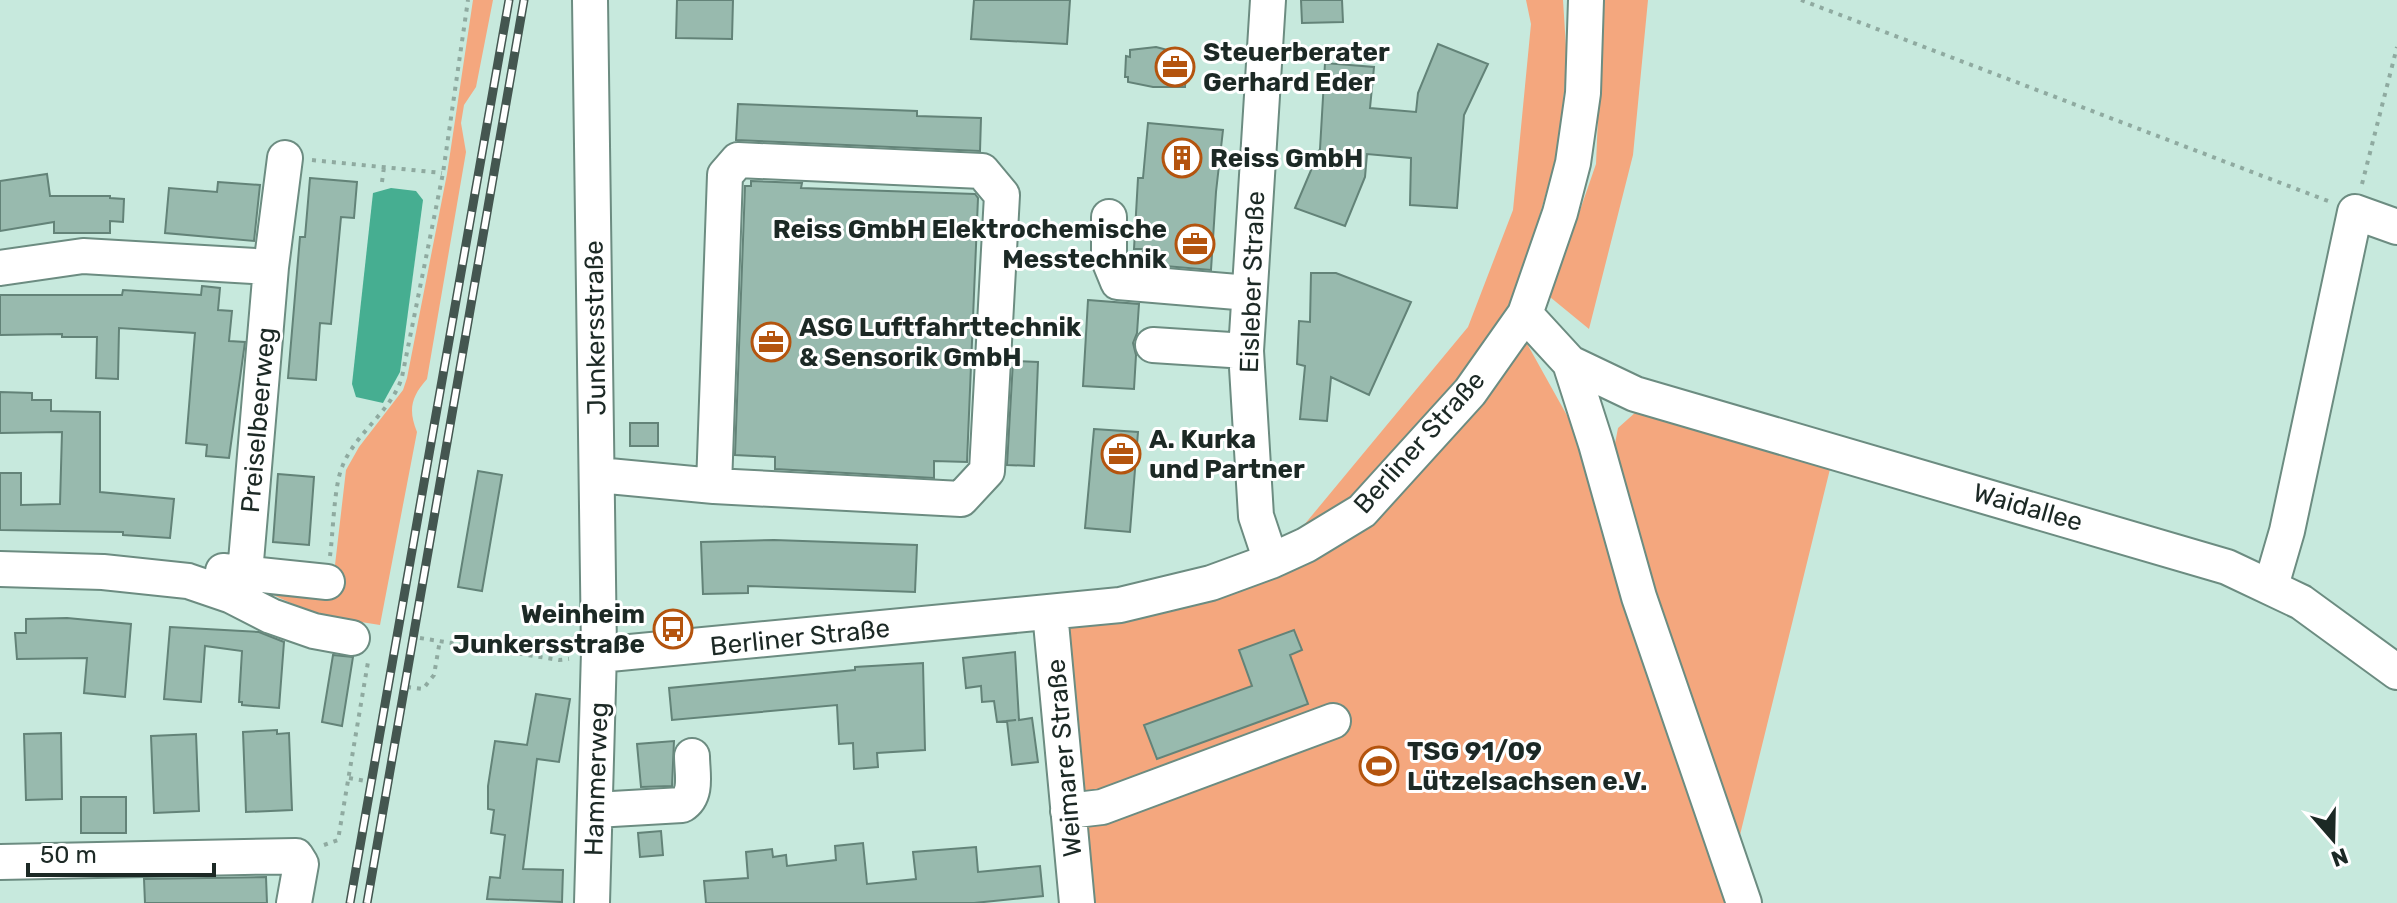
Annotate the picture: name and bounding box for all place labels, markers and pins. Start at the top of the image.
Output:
place label: Steuerberater Gerhard Eder [1203,37,1390,98]
office icon: Steuerberater Gerhard Eder [1154,46,1196,88]
building icon: Reiss GmbH [1161,137,1203,179]
place label: Reiss GmbH [1210,143,1363,174]
place label: Reiss GmbH Elektrochemische Messtechnik [773,214,1168,275]
office icon: Reiss GmbH Elektrochemische Messtechnik [1174,223,1216,265]
place label: ASG Luftfahrttechnik & Sensorik GmbH [799,312,1082,373]
office icon: ASG Luftfahrttechnik & Sensorik GmbH [750,321,792,363]
place label: A. Kurka und Partner [1149,424,1305,485]
office icon: A. Kurka und Partner [1100,433,1142,475]
place label: Weinheim Junkersstraße [453,599,645,660]
bus stop icon: Weinheim Junkersstraße [652,608,694,650]
place label: TSG 91/09 Lützelsachsen e.V. [1407,736,1647,797]
sports icon: TSG 91/09 Lützelsachsen e.V. [1358,745,1400,787]

